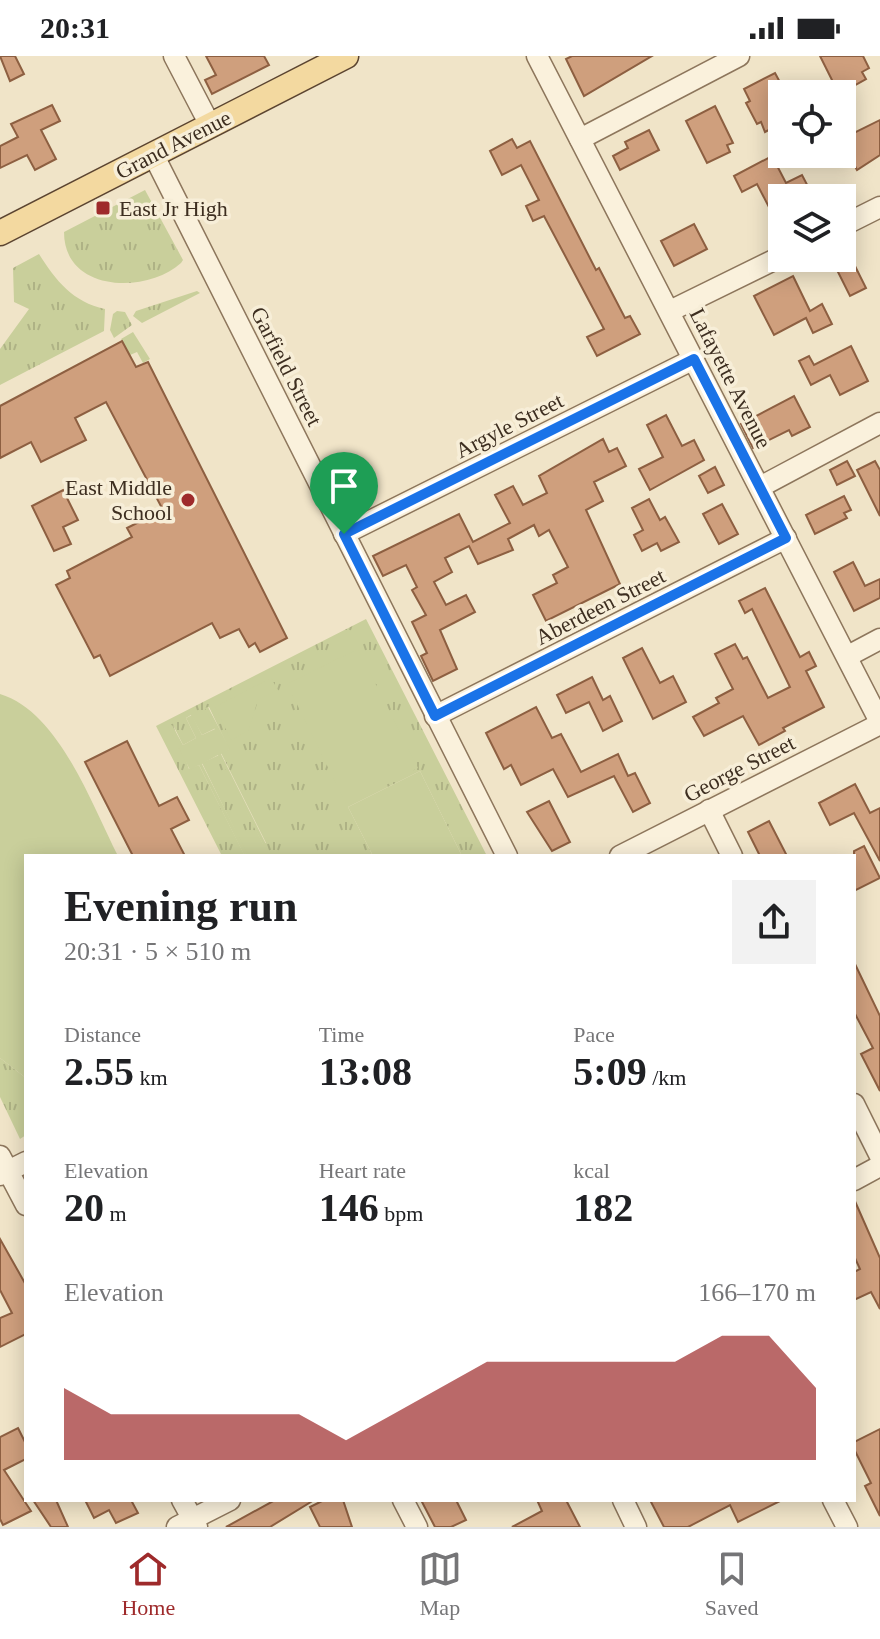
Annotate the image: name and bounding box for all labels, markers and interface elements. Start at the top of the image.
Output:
text: 20:31 [40,11,110,44]
map controls [768,80,856,272]
button: locate [768,80,856,168]
street label: Grand Avenue [111,105,235,184]
button: layers [768,184,856,272]
place label: East Jr High [119,196,228,221]
marker: East Jr High [94,199,112,217]
street label: Garfield Street [246,303,327,430]
street label: Lafayette Avenue [684,304,777,453]
street label: Argyle Street [451,388,567,463]
pin [310,452,378,534]
icon: arrive [322,464,366,508]
place label: East Middle School [65,475,172,525]
marker: East Middle School [179,491,197,509]
street label: Aberdeen Street [531,563,669,650]
street label: George Street [680,730,799,807]
button: share [732,880,816,964]
text: Evening run [64,882,298,931]
text: 20:31 · 5 × 510 m [64,937,251,966]
text: Distance [64,1022,141,1047]
text: Time [319,1022,364,1047]
text: Pace [573,1022,615,1047]
text: 2.55 [64,1049,134,1094]
text: 13:08 [319,1049,412,1094]
text: 5:09 [573,1049,647,1094]
text: km [134,1065,168,1090]
text: /km [647,1065,686,1090]
text: Elevation [64,1158,148,1183]
text: Heart rate [319,1158,406,1183]
text: kcal [573,1158,610,1183]
text: 20 [64,1185,104,1230]
text: 146 [319,1185,379,1230]
text: 182 [573,1185,633,1230]
text: m [104,1201,127,1226]
text: bpm [379,1201,423,1226]
text: Elevation [64,1278,164,1307]
text: 166–170 m [698,1278,816,1307]
tab: Home [121,1547,175,1621]
tab: Map [418,1547,462,1621]
tab: Saved [705,1547,759,1621]

